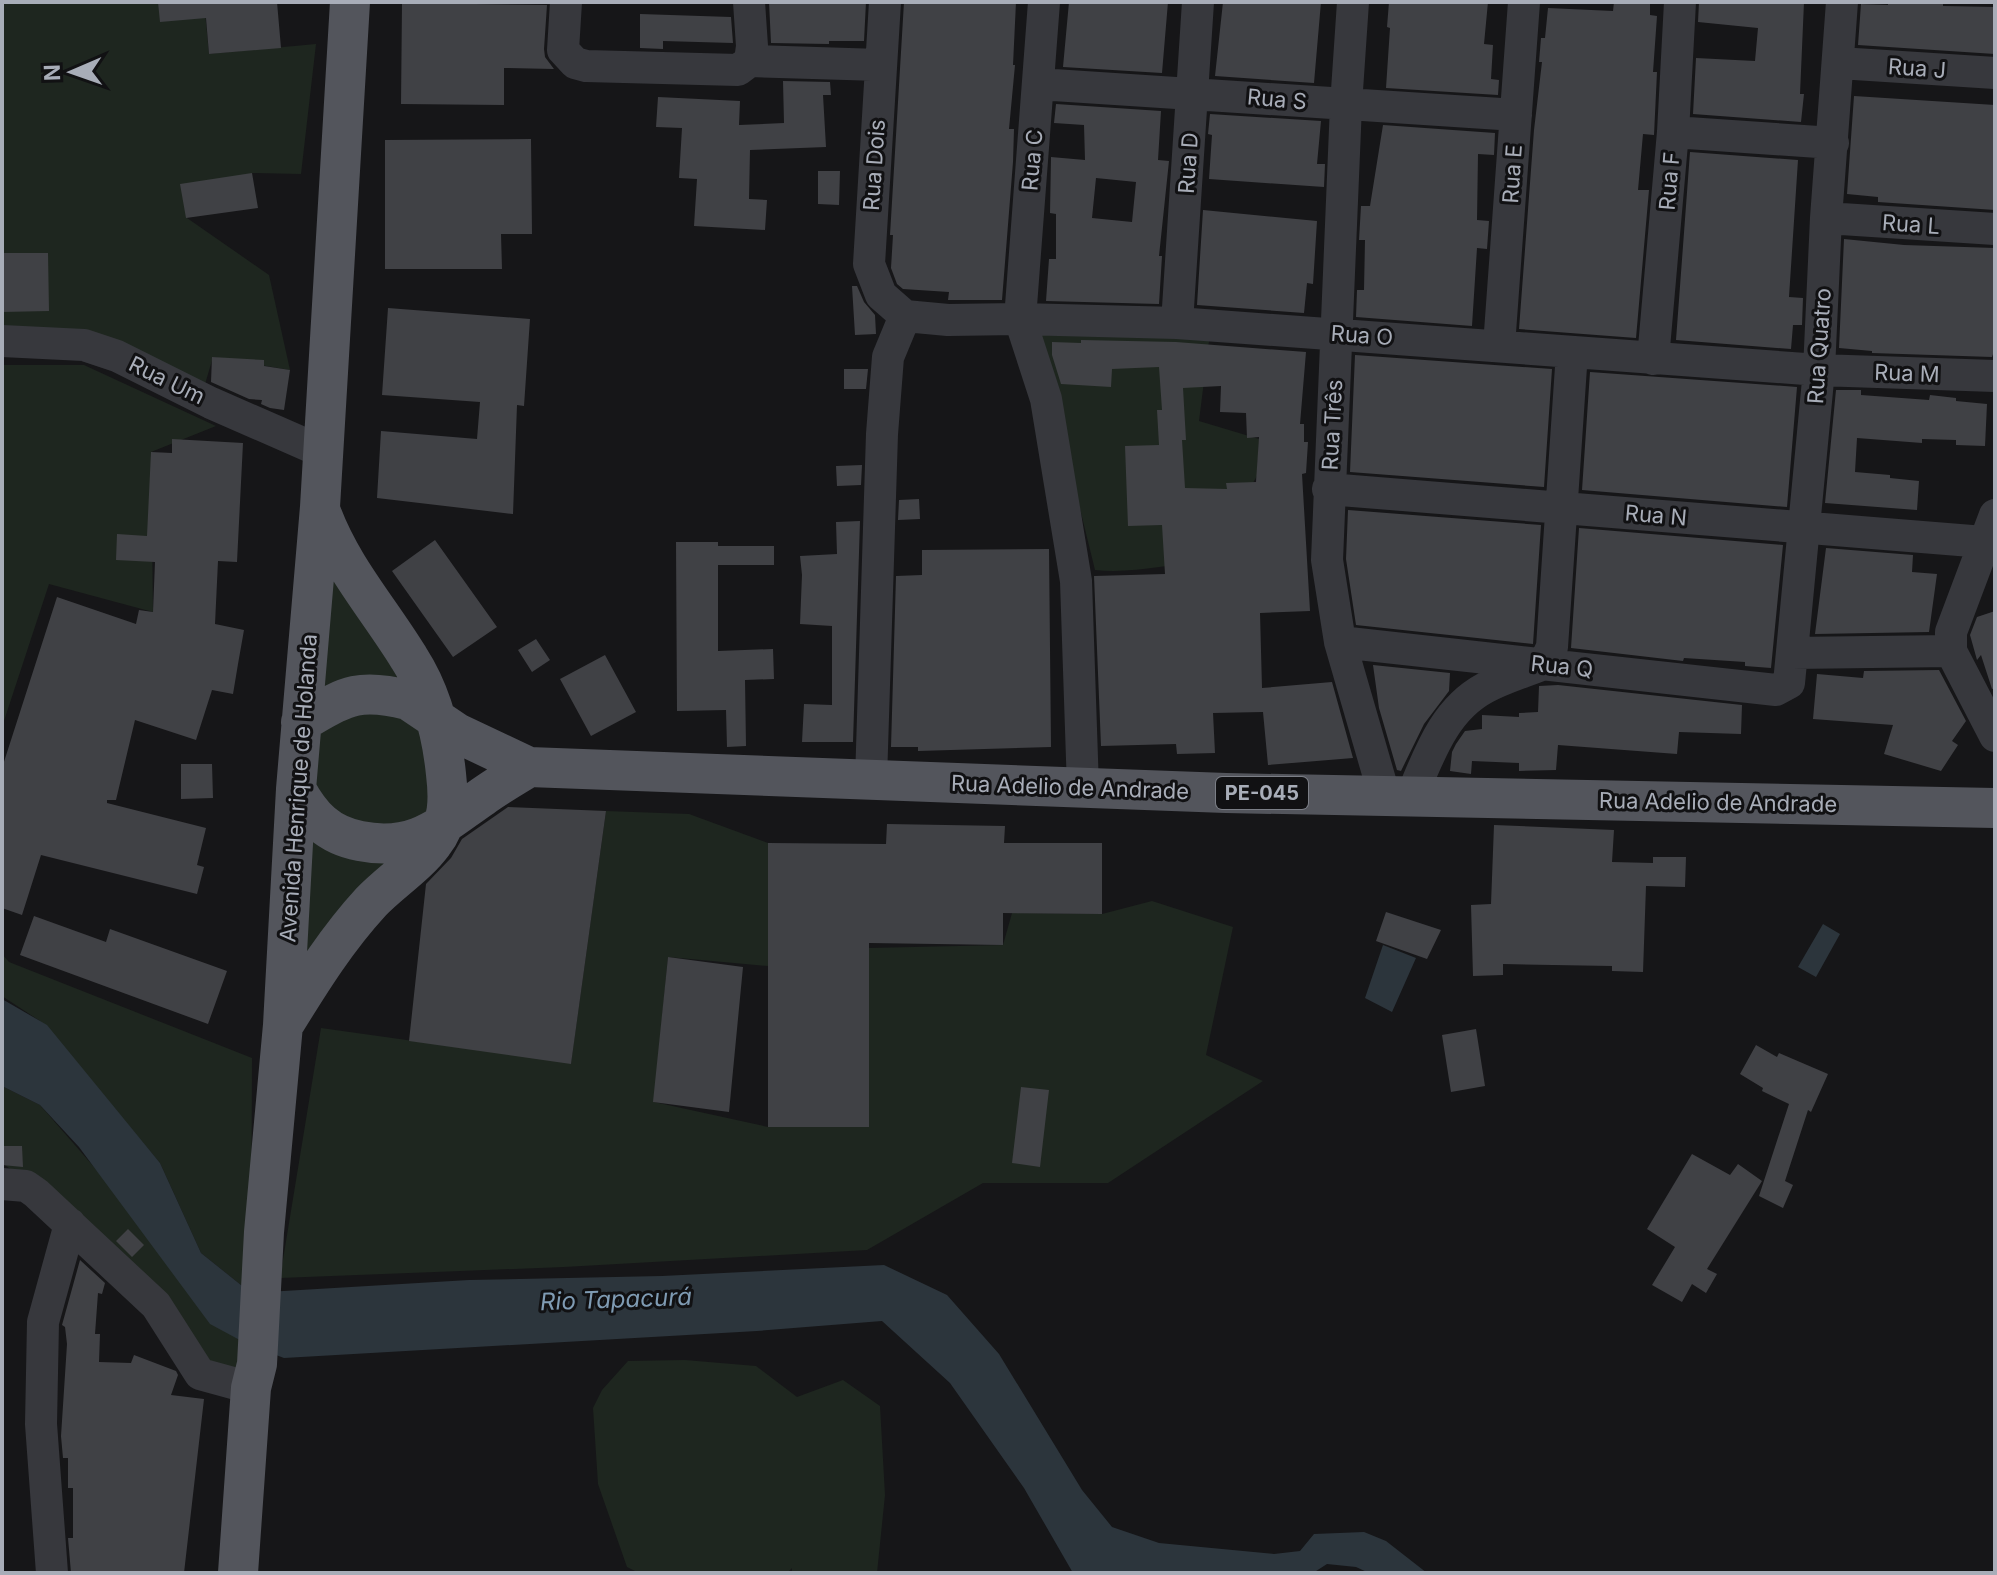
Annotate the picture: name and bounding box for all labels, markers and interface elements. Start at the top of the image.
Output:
north arrow [32,32,112,112]
street label: Rua J [1887,53,1947,83]
text: N [39,64,65,82]
street label: Rua S [1246,83,1308,115]
street label: Rua Dois [858,118,890,212]
street label: Rua C [1016,128,1048,192]
street label: Rua D [1173,131,1203,195]
street label: Rua E [1497,144,1527,204]
street label: Rua F [1653,151,1685,211]
street label: Rua L [1881,209,1941,239]
street label: Rua Quatro [1802,287,1836,405]
street label: Rua O [1330,320,1394,350]
street label: Rua Um [125,350,209,410]
street label: Rua M [1874,359,1940,387]
street label: Rua Três [1317,379,1347,471]
street label: Rua N [1624,499,1688,531]
street label: Avenida Henrique de Holanda [274,633,322,943]
street label: Rua Q [1530,650,1594,682]
street label: Rua Adelio de Andrade [950,770,1190,804]
road number: PE-045 [1216,777,1308,809]
street label: Rua Adelio de Andrade [1599,787,1837,817]
water label: Rio Tapacurá [540,1282,692,1316]

